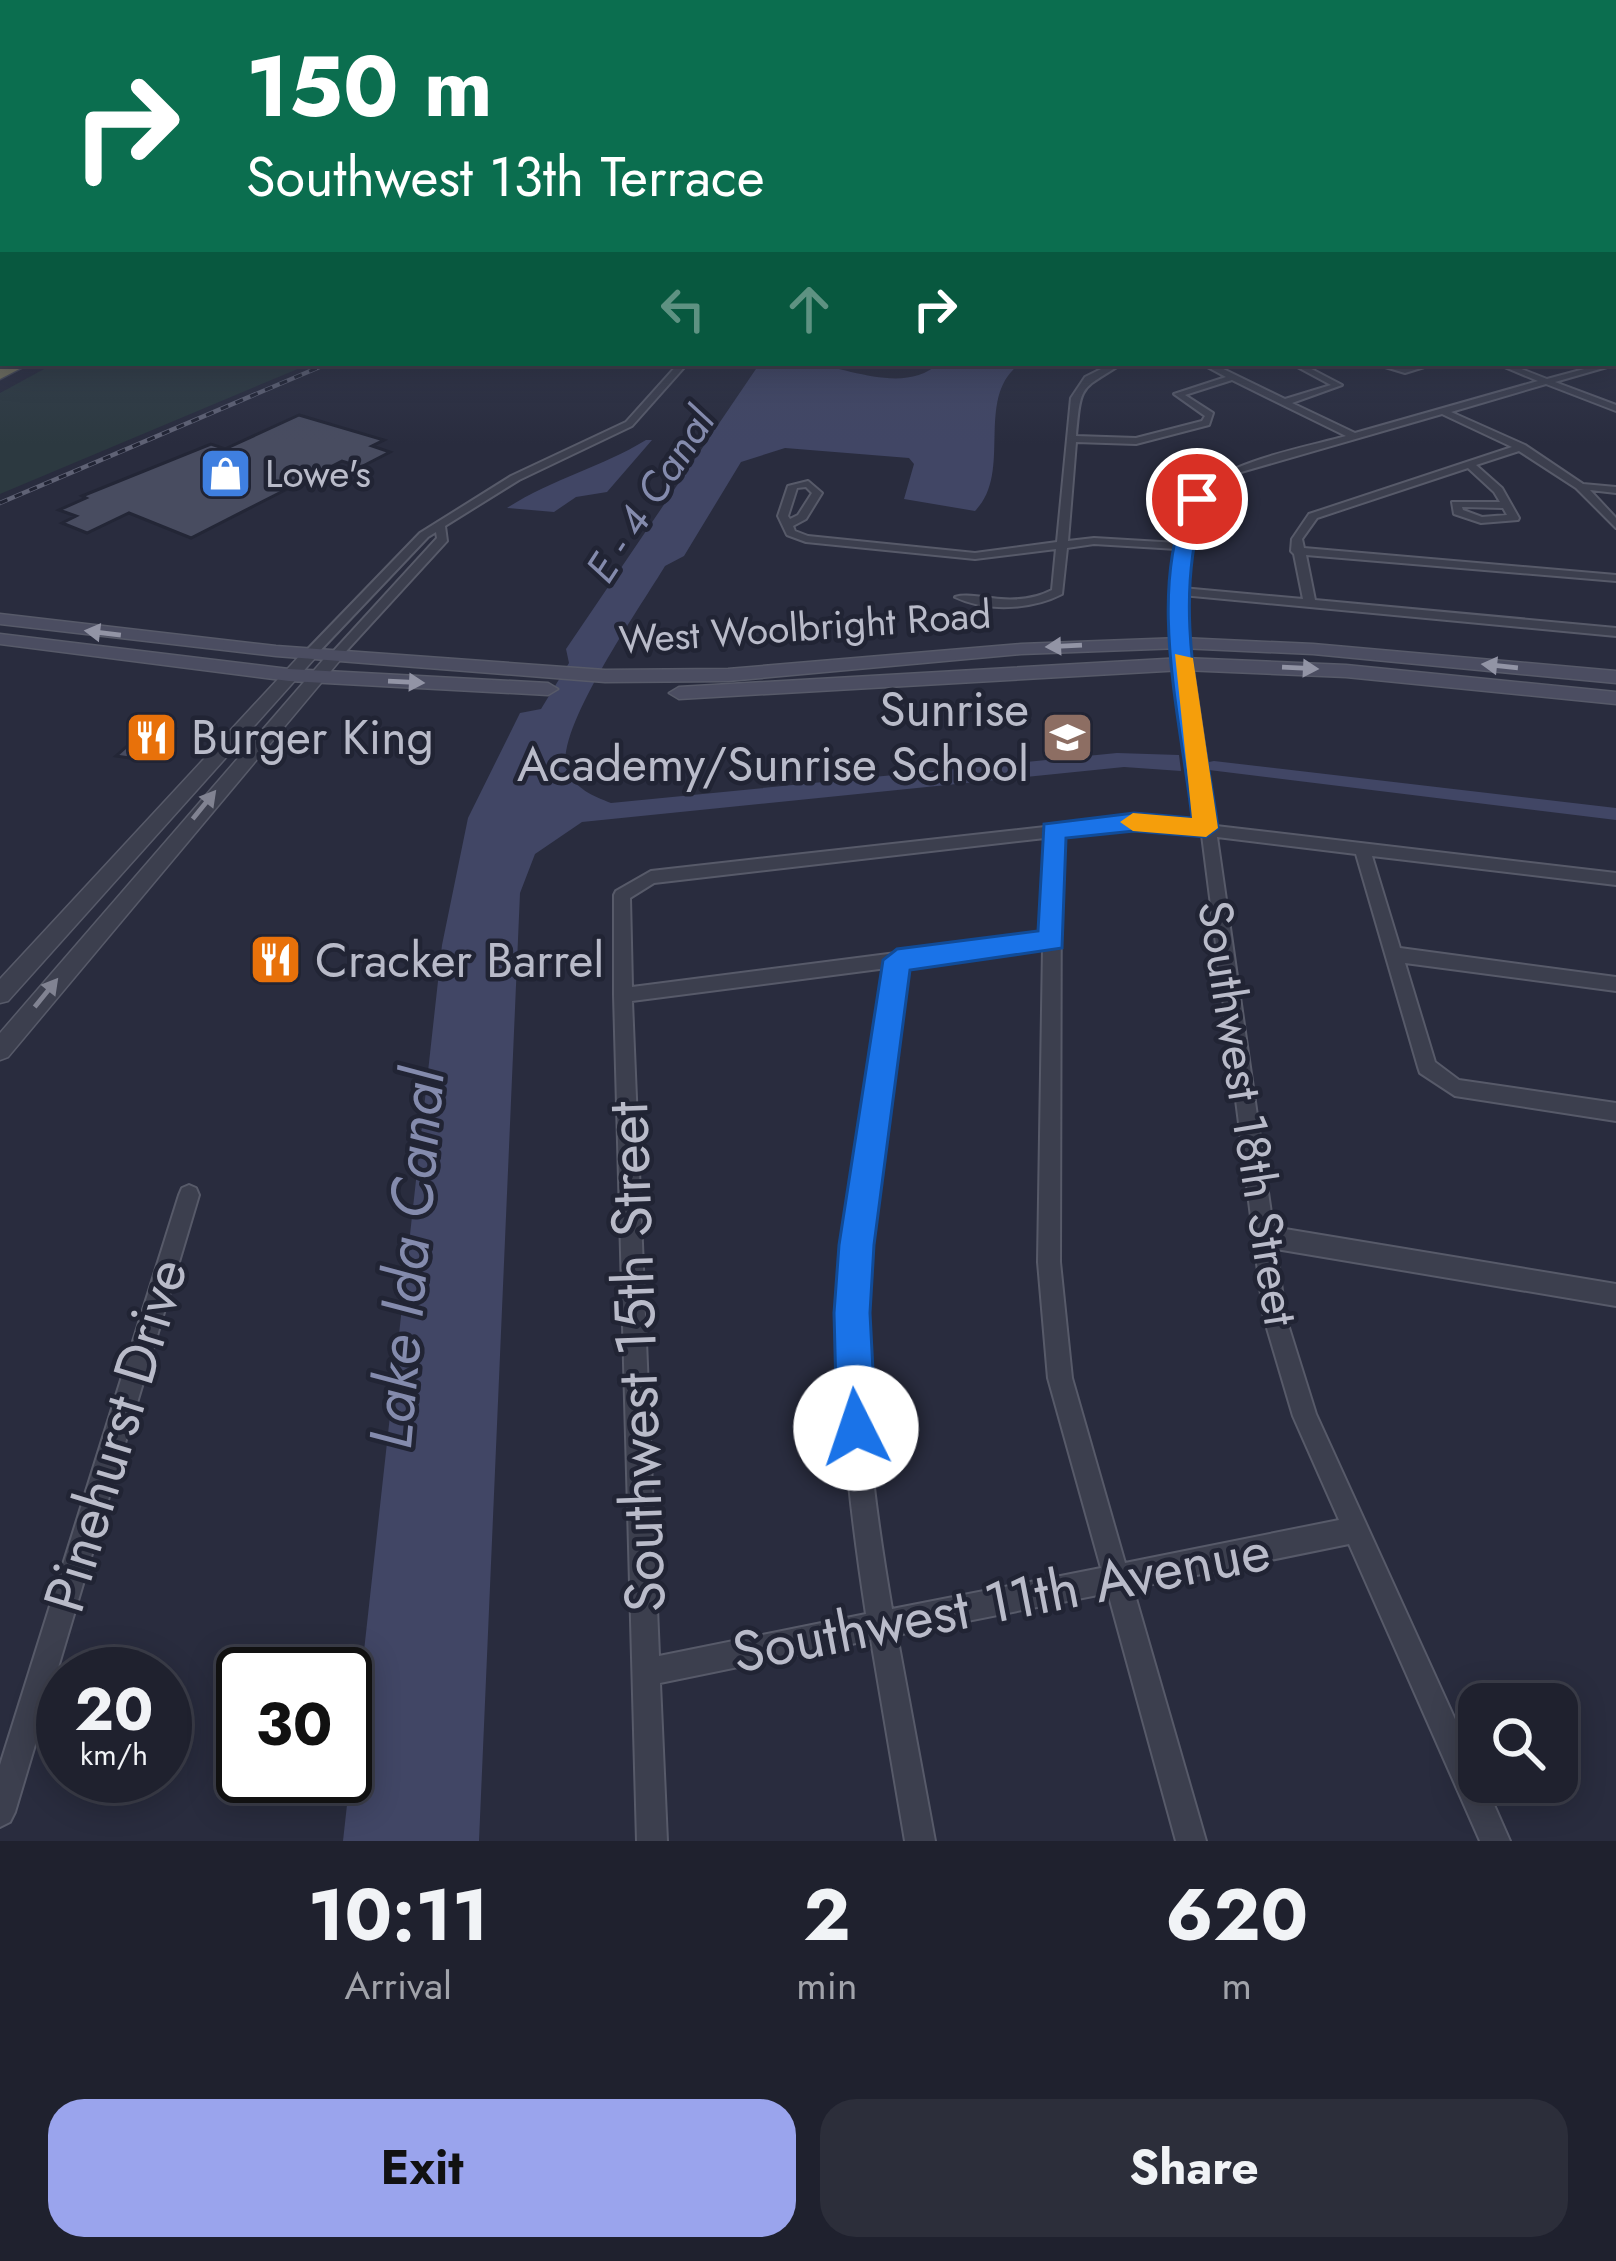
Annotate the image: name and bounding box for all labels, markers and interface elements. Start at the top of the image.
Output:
text: 150 m [246,26,493,148]
icon: right [48,48,204,204]
text: Southwest 13th Terrace [246,138,765,216]
icon: left [650,276,716,342]
icon: ahead [776,276,842,342]
icon: right [902,276,968,342]
water label: E - 4 Canal [571,394,730,595]
shop icon: Lowe's [198,445,254,501]
place label: Lowe's [265,445,371,502]
pin [1146,448,1248,550]
icon: arrive [1164,466,1230,532]
street label: West Woolbright Road [617,586,993,668]
one-way arrow [84,623,121,642]
one-way arrow [1044,637,1082,656]
one-way arrow [1480,656,1518,675]
one-way arrow [1282,659,1320,678]
one-way arrow [388,673,426,692]
place label: Sunrise Academy/Sunrise School [517,675,1029,799]
place label: Burger King [191,703,434,772]
restaurant icon: Burger King [124,709,180,765]
school or university icon: Sunrise Academy/Sunrise School [1040,709,1096,765]
one-way arrow [191,790,216,821]
street label: Southwest 18th Street [1180,895,1316,1331]
place label: Cracker Barrel [315,926,604,995]
restaurant icon: Cracker Barrel [248,932,304,988]
one-way arrow [32,977,58,1008]
water label: Lake Ida Canal [347,1063,467,1453]
street label: Southwest 15th Street [586,1100,686,1614]
street label: Pinehurst Drive [22,1248,208,1622]
position arrow [793,1365,919,1491]
street label: Southwest 11th Avenue [725,1509,1277,1693]
speed limit sign: 30 [216,1647,372,1803]
text: 20 [74,1666,154,1753]
map controls [1458,1683,1578,1803]
button: search [1458,1683,1578,1803]
text: km/h [80,1733,148,1776]
text: 10:11 [308,1863,489,1967]
text: 2 [803,1863,850,1967]
text: 620 [1165,1863,1308,1967]
text: Arrival [344,1957,452,2014]
text: min [796,1957,857,2014]
text: m [1221,1957,1252,2014]
button: Exit [48,2099,796,2237]
button: Share [820,2099,1568,2237]

